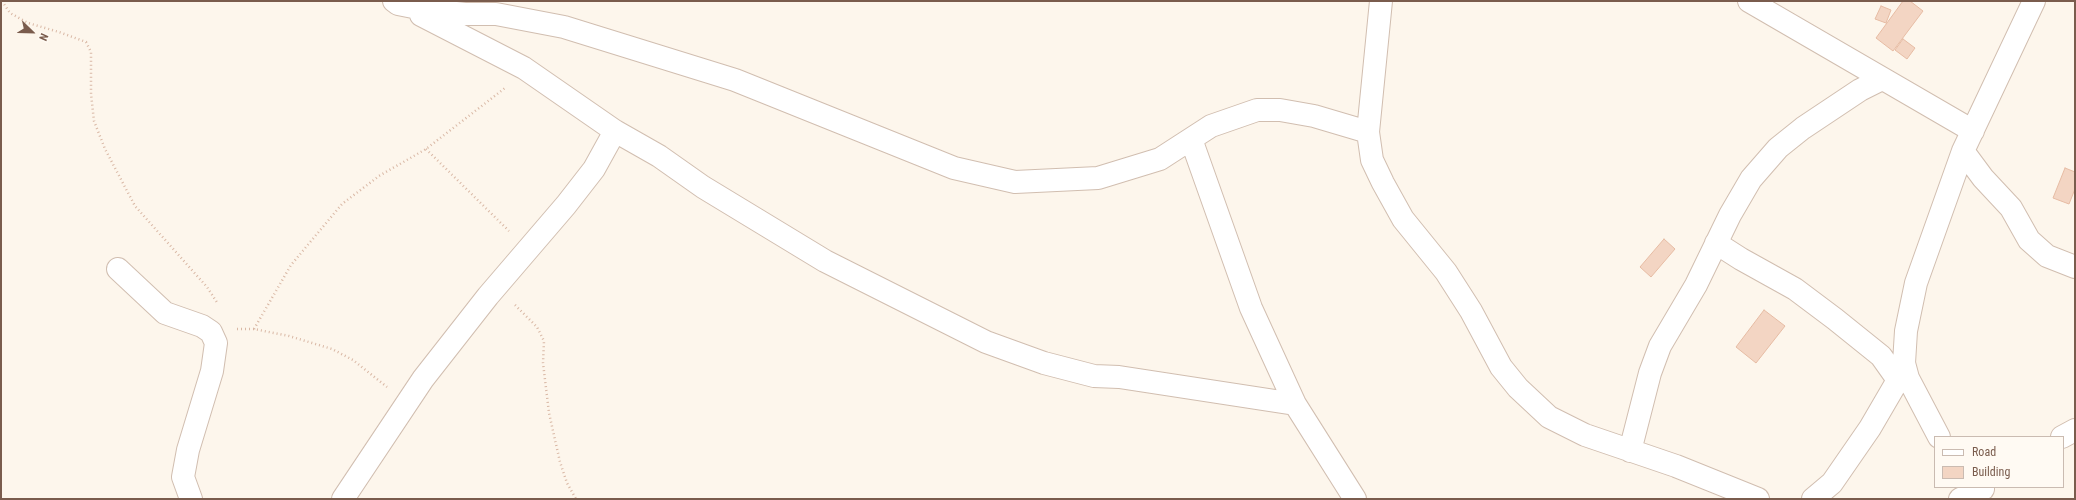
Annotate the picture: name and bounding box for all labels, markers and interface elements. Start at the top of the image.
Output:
north arrow [12,12,52,52]
text: N [36,31,51,43]
legend [1934,436,2064,488]
text: Road [1972,445,1996,459]
text: Building [1972,465,2010,479]

